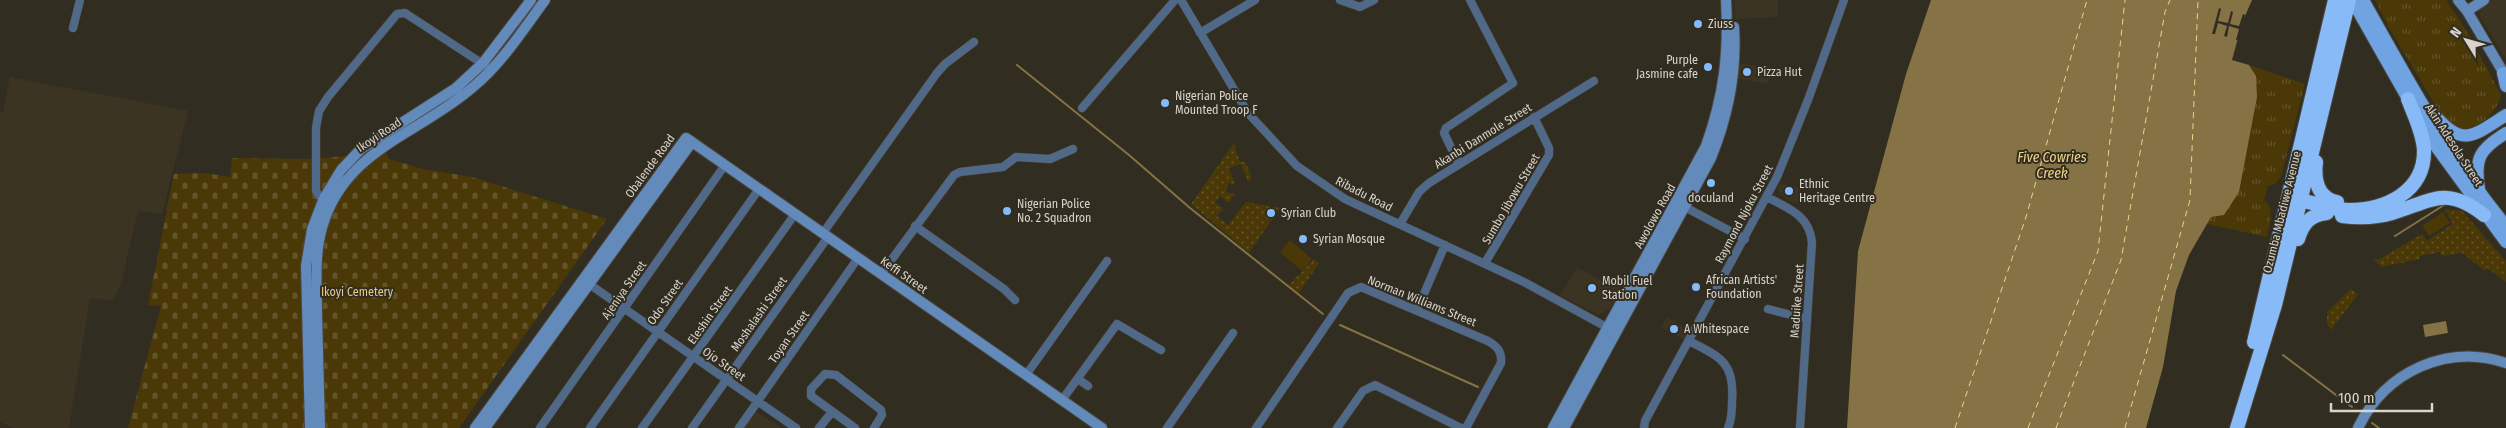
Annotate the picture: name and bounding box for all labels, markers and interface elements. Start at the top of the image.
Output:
north arrow [2441,15,2491,65]
place label: Ziuss [1708,17,1733,31]
marker: Ziuss [1692,18,1704,30]
text: N [2447,24,2465,41]
place label: Purple Jasmine cafe [1636,53,1698,81]
marker: Purple Jasmine cafe [1702,61,1714,73]
place label: Pizza Hut [1757,65,1802,79]
marker: Pizza Hut [1741,66,1753,78]
place label: Nigerian Police Mounted Troop F [1175,89,1258,117]
marker: Nigerian Police Mounted Troop F [1159,97,1171,109]
street label: Akanbi Danmole Street [1432,100,1534,172]
street label: Akin Adesola Street [2422,101,2486,189]
street label: Ikoyi Road [354,115,404,155]
street label: Obalende Road [622,132,678,200]
water label: Five Cowries Creek [2017,149,2087,182]
street label: Ozumba Mbadiwe Avenue [2260,149,2304,275]
street label: Sumbo Jibowu Street [1479,151,1543,247]
street label: Raymond Njoku Street [1712,162,1776,266]
street label: Ribadu Road [1333,174,1395,214]
marker: doculand [1705,177,1717,189]
place label: Ethnic Heritage Centre [1799,177,1875,205]
street label: Awolowo Road [1631,181,1679,251]
marker: Ethnic Heritage Centre [1783,185,1795,197]
place label: doculand [1688,191,1734,205]
place label: Nigerian Police No. 2 Squadron [1017,197,1091,225]
marker: Nigerian Police No. 2 Squadron [1001,205,1013,217]
place label: Syrian Club [1281,206,1336,220]
marker: Syrian Club [1265,207,1277,219]
place label: Syrian Mosque [1313,232,1385,246]
marker: Syrian Mosque [1297,233,1309,245]
street label: Keffi Street [878,254,930,296]
street label: Ajeniya Street [599,258,649,322]
street label: Maduike Street [1787,264,1807,338]
street label: Norman Williams Street [1366,273,1478,329]
place label: African Artists' Foundation [1706,273,1777,301]
street label: Moshalashi Street [728,274,790,354]
place label: Mobil Fuel Station [1602,274,1652,302]
street label: Odo Street [644,276,686,328]
marker: African Artists' Foundation [1690,281,1702,293]
marker: Mobil Fuel Station [1586,282,1598,294]
street label: Eleshin Street [685,283,735,347]
park label: Ikoyi Cemetery [321,285,394,299]
street label: Toyan Street [766,308,812,366]
place label: A Whitespace [1684,322,1749,336]
marker: A Whitespace [1668,323,1680,335]
street label: Ojo Street [700,344,748,384]
scale bar [2331,380,2432,412]
text: 100 m [2338,389,2375,407]

